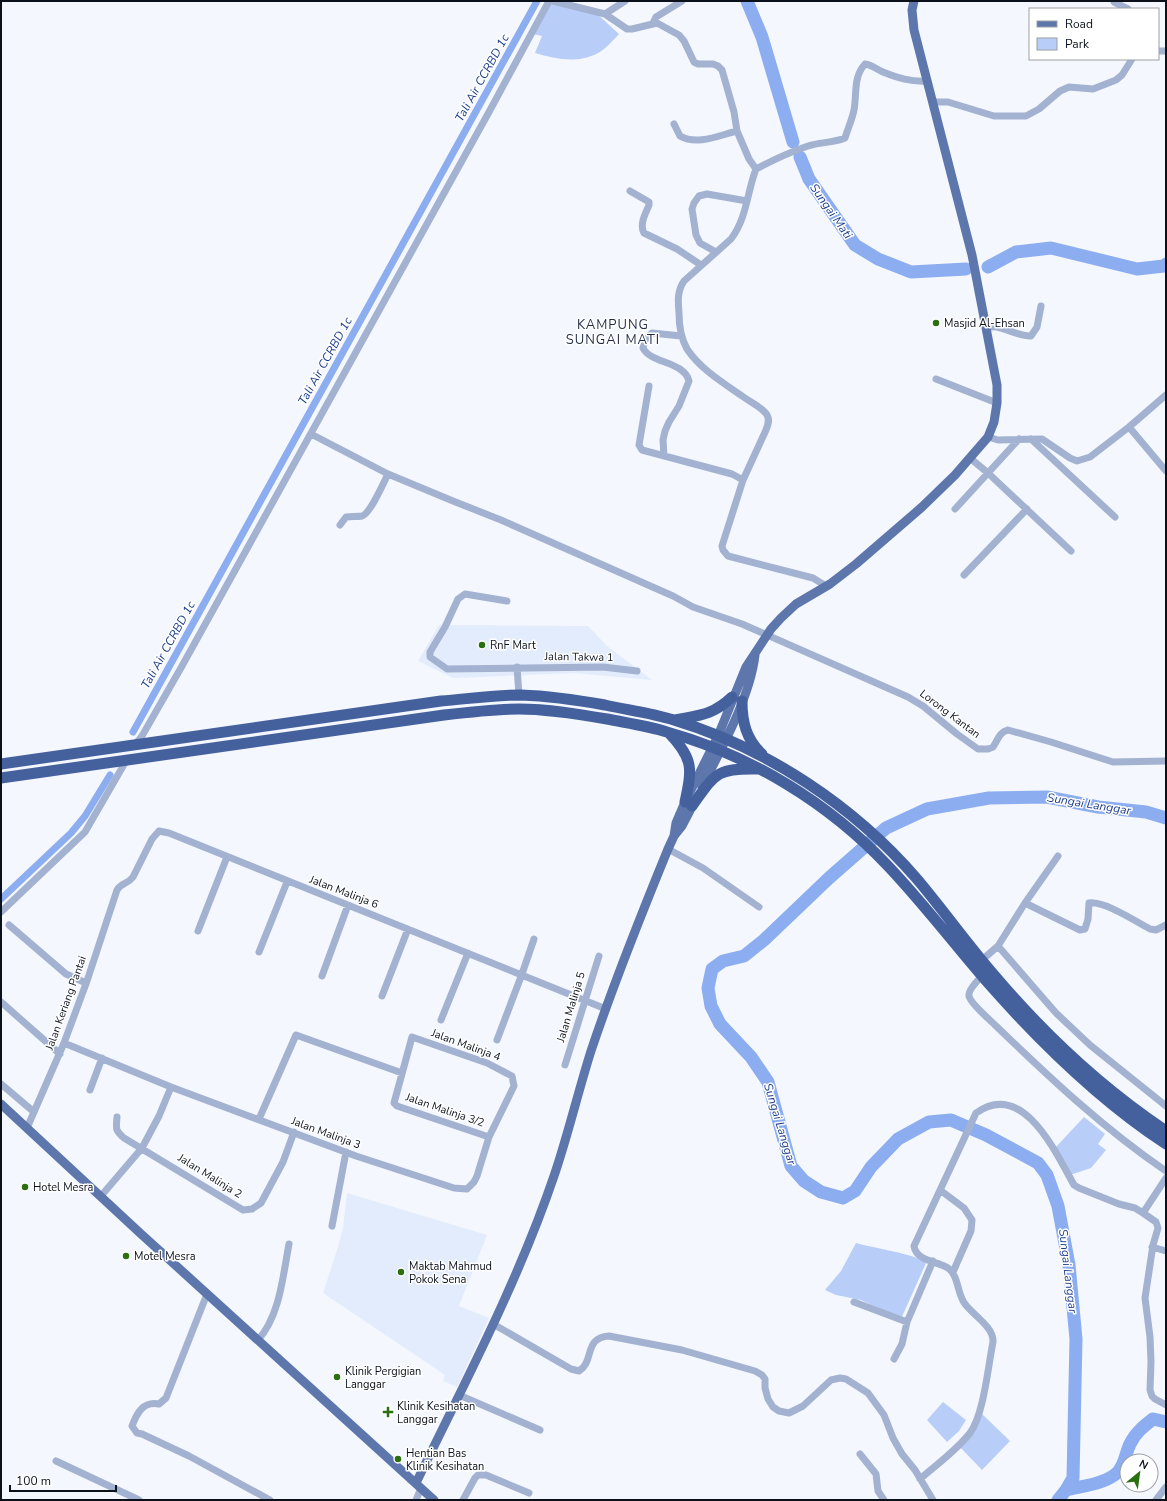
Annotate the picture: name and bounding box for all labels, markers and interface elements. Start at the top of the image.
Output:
legend [1029,8,1159,60]
text: Road [1065,16,1093,32]
water label: Tali Air CCRBD 1c [451,31,513,125]
text: Park [1065,36,1090,52]
water label: Sungai Mati [806,180,856,242]
water label: Tali Air CCRBD 1c [294,314,356,408]
district label: KAMPUNG SUNGAI MATI [566,316,660,349]
place label: Masjid Al-Ehsan [944,316,1025,331]
marker: Masjid Al-Ehsan [931,318,941,328]
water label: Tali Air CCRBD 1c [137,598,199,692]
place label: RnF Mart [490,638,536,653]
marker: RnF Mart [477,640,487,650]
street label: Jalan Takwa 1 [543,649,614,665]
street label: Lorong Kantan [917,686,983,742]
water label: Sungai Langgar [1046,789,1133,819]
street label: Jalan Malinja 6 [306,872,381,912]
street label: Jalan Keriang Pantai [42,954,90,1053]
street label: Jalan Malinja 5 [553,970,589,1045]
street label: Jalan Malinja 4 [428,1025,503,1065]
water label: Sungai Langgar [760,1081,800,1167]
street label: Jalan Malinja 3/2 [403,1089,486,1131]
street label: Jalan Malinja 3 [288,1113,363,1152]
street label: Jalan Malinja 2 [174,1150,245,1202]
place label: Hotel Mesra [33,1180,94,1195]
marker: Hotel Mesra [20,1182,30,1192]
water label: Sungai Langgar [1055,1228,1081,1315]
place label: Motel Mesra [134,1249,196,1264]
marker: Motel Mesra [121,1251,131,1261]
place label: Maktab Mahmud Pokok Sena [409,1259,492,1287]
marker: Maktab Mahmud Pokok Sena [396,1267,406,1277]
place label: Klinik Pergigian Langgar [345,1364,421,1392]
marker: Klinik Pergigian Langgar [332,1372,342,1382]
place label: Klinik Kesihatan Langgar [397,1399,475,1427]
marker: Klinik Kesihatan Langgar [382,1406,394,1418]
place label: Hentian Bas Klinik Kesihatan [406,1446,484,1474]
north arrow [1119,1453,1159,1493]
marker: Hentian Bas Klinik Kesihatan [393,1454,403,1464]
text: N [1136,1456,1151,1473]
scale bar [10,1467,116,1493]
text: 100 m [16,1473,51,1489]

